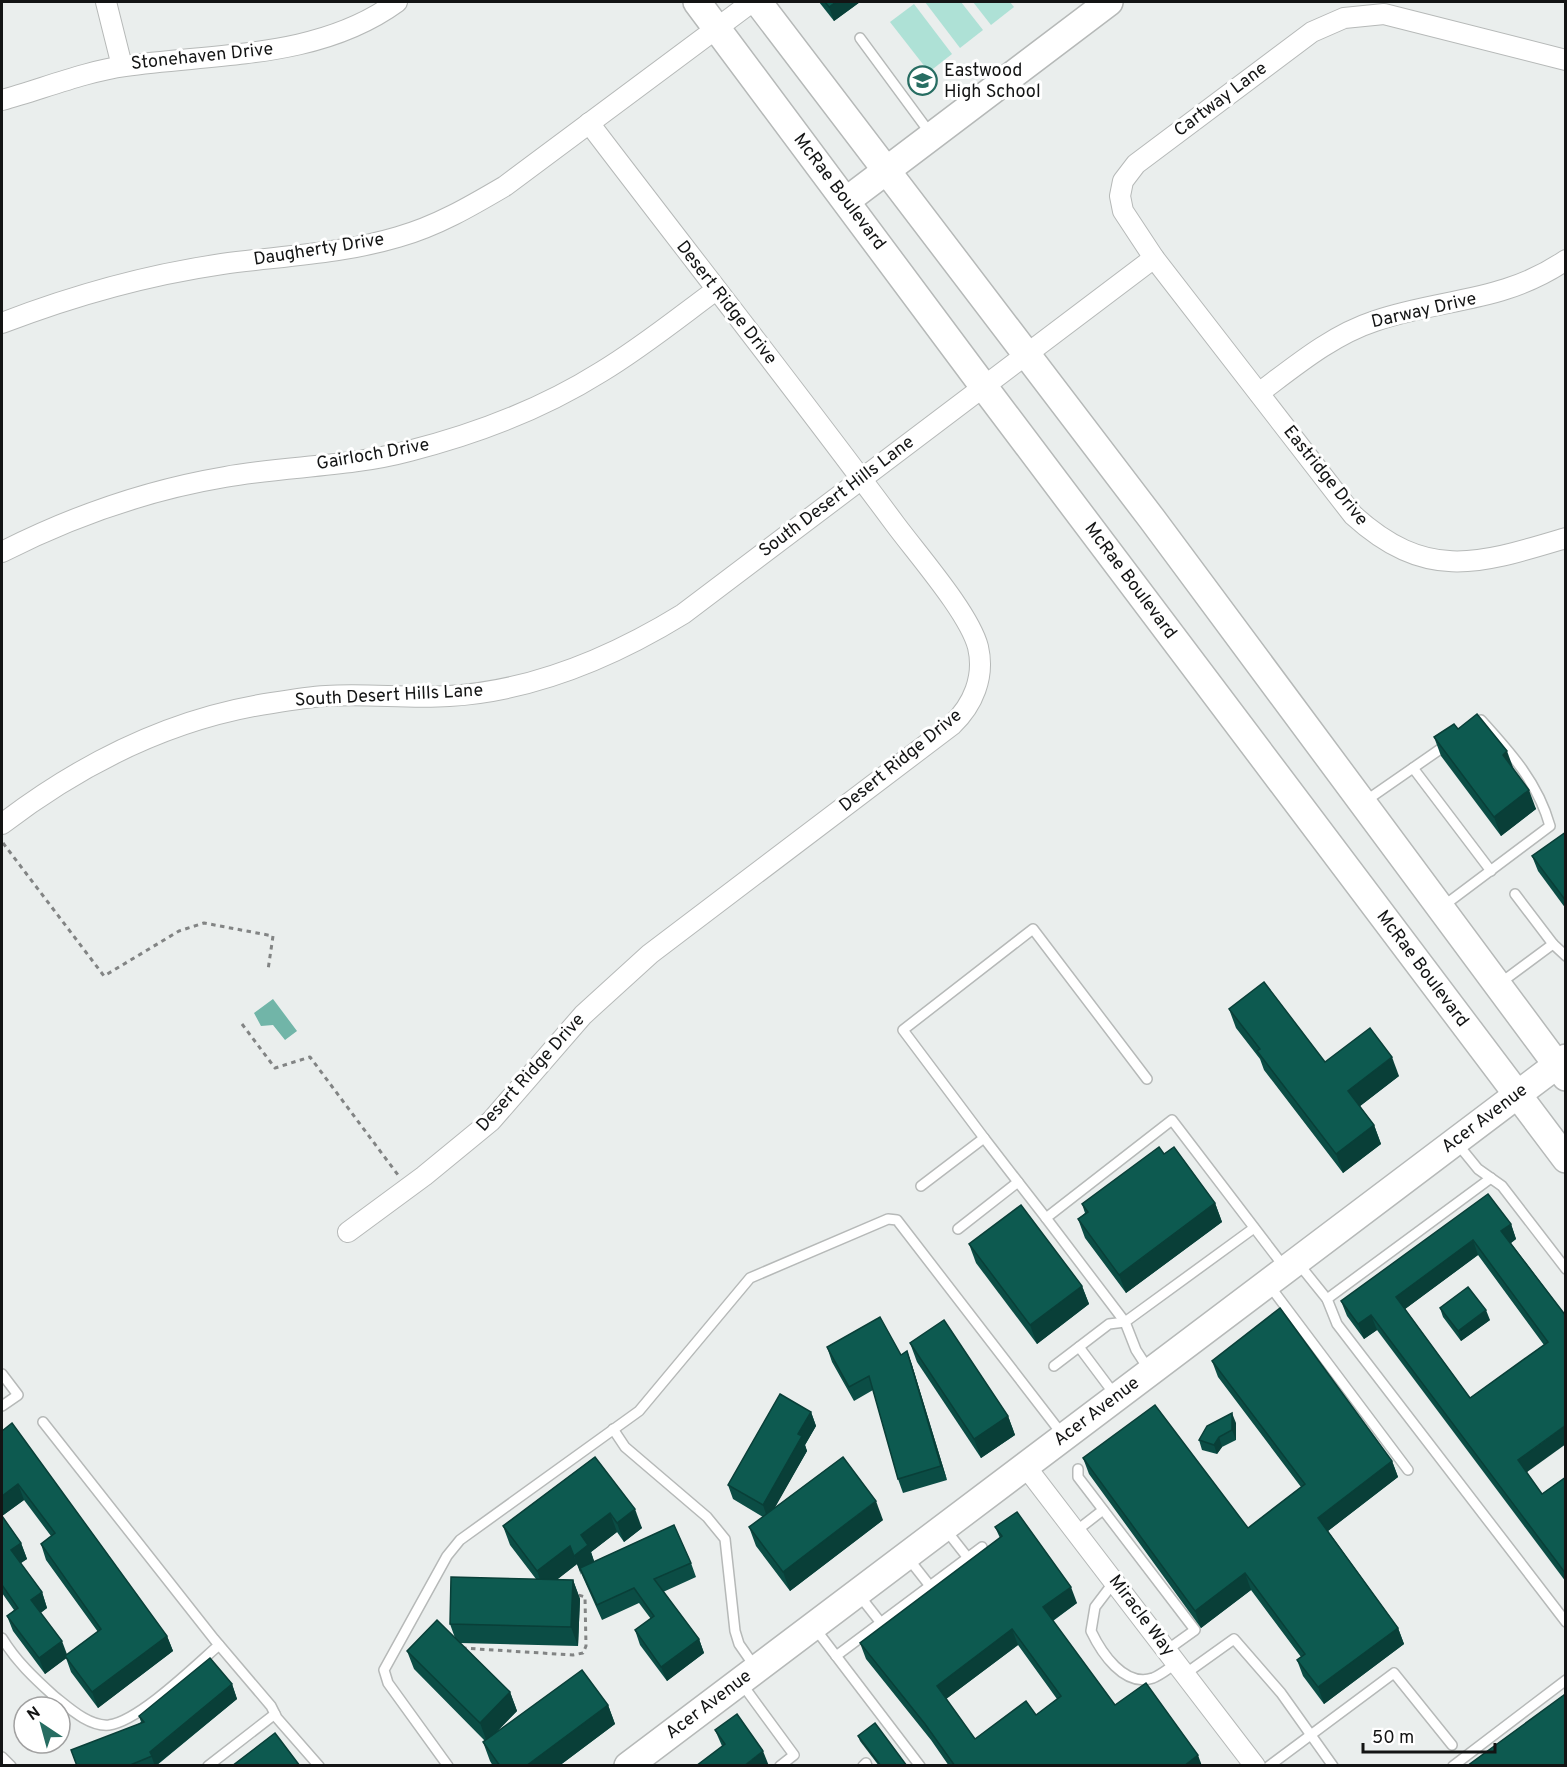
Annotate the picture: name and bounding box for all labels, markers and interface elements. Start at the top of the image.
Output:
street label: Stonehaven Drive [130,38,274,76]
street label: Cartway Lane [1170,57,1272,143]
place label: Eastwood High School [944,60,1041,104]
school or university icon: Eastwood High School [907,65,939,97]
street label: McRae Boulevard [788,129,890,255]
street label: Daugherty Drive [252,228,386,272]
street label: Desert Ridge Drive [670,236,782,370]
street label: Darway Drive [1369,288,1479,334]
street label: Eastridge Drive [1277,421,1373,531]
street label: South Desert Hills Lane [755,431,919,563]
street label: Gairloch Drive [315,434,431,476]
street label: McRae Boulevard [1079,518,1181,644]
street label: South Desert Hills Lane [294,680,484,712]
street label: Desert Ridge Drive [835,704,967,818]
street label: McRae Boulevard [1371,906,1473,1032]
street label: Desert Ridge Drive [472,1009,590,1137]
street label: Acer Avenue [1437,1079,1533,1159]
street label: Acer Avenue [1049,1372,1145,1452]
street label: Miracle Way [1103,1571,1179,1661]
street label: Acer Avenue [661,1665,757,1745]
north arrow [12,1695,72,1755]
text: N [24,1703,45,1726]
scale bar [1363,1716,1495,1754]
text: 50 m [1372,1727,1414,1750]

